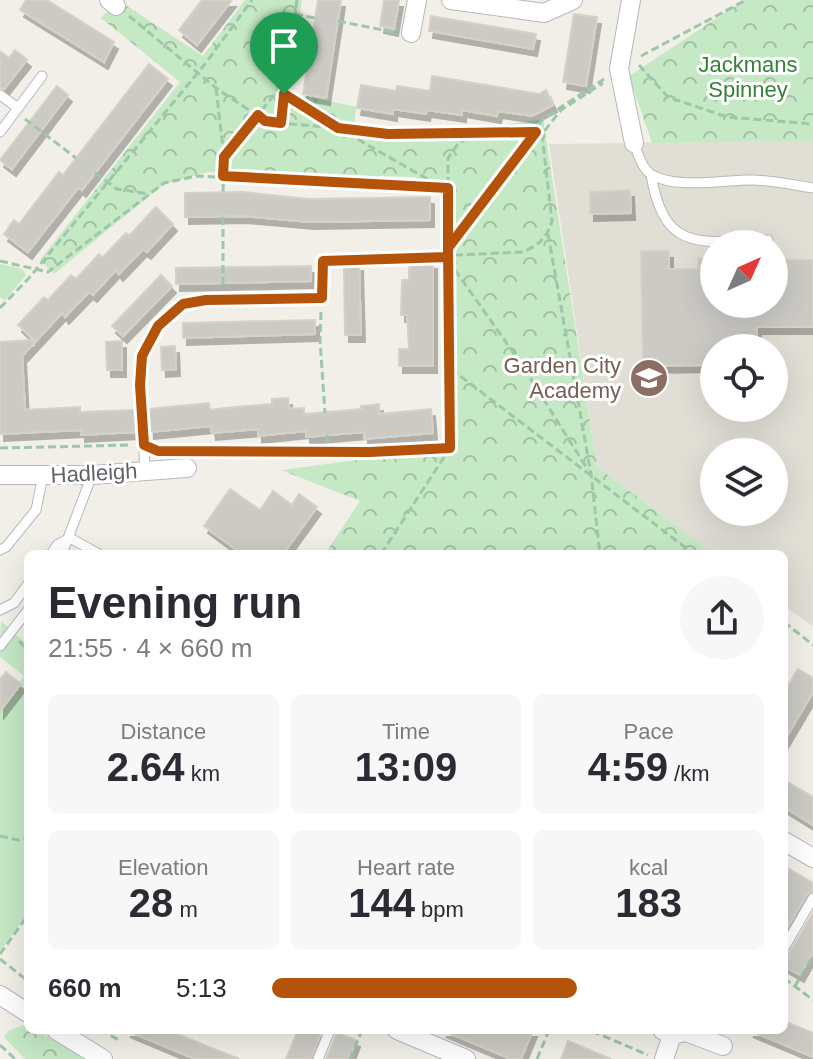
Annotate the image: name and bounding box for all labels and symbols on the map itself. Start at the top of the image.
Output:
pin [250,12,318,94]
park label: Jackmans Spinney [698,52,798,102]
north arrow [700,230,788,318]
place label: Garden City Academy [504,353,621,403]
school or university icon: Garden City Academy [628,357,670,399]
street label: Hadleigh [50,458,138,488]

